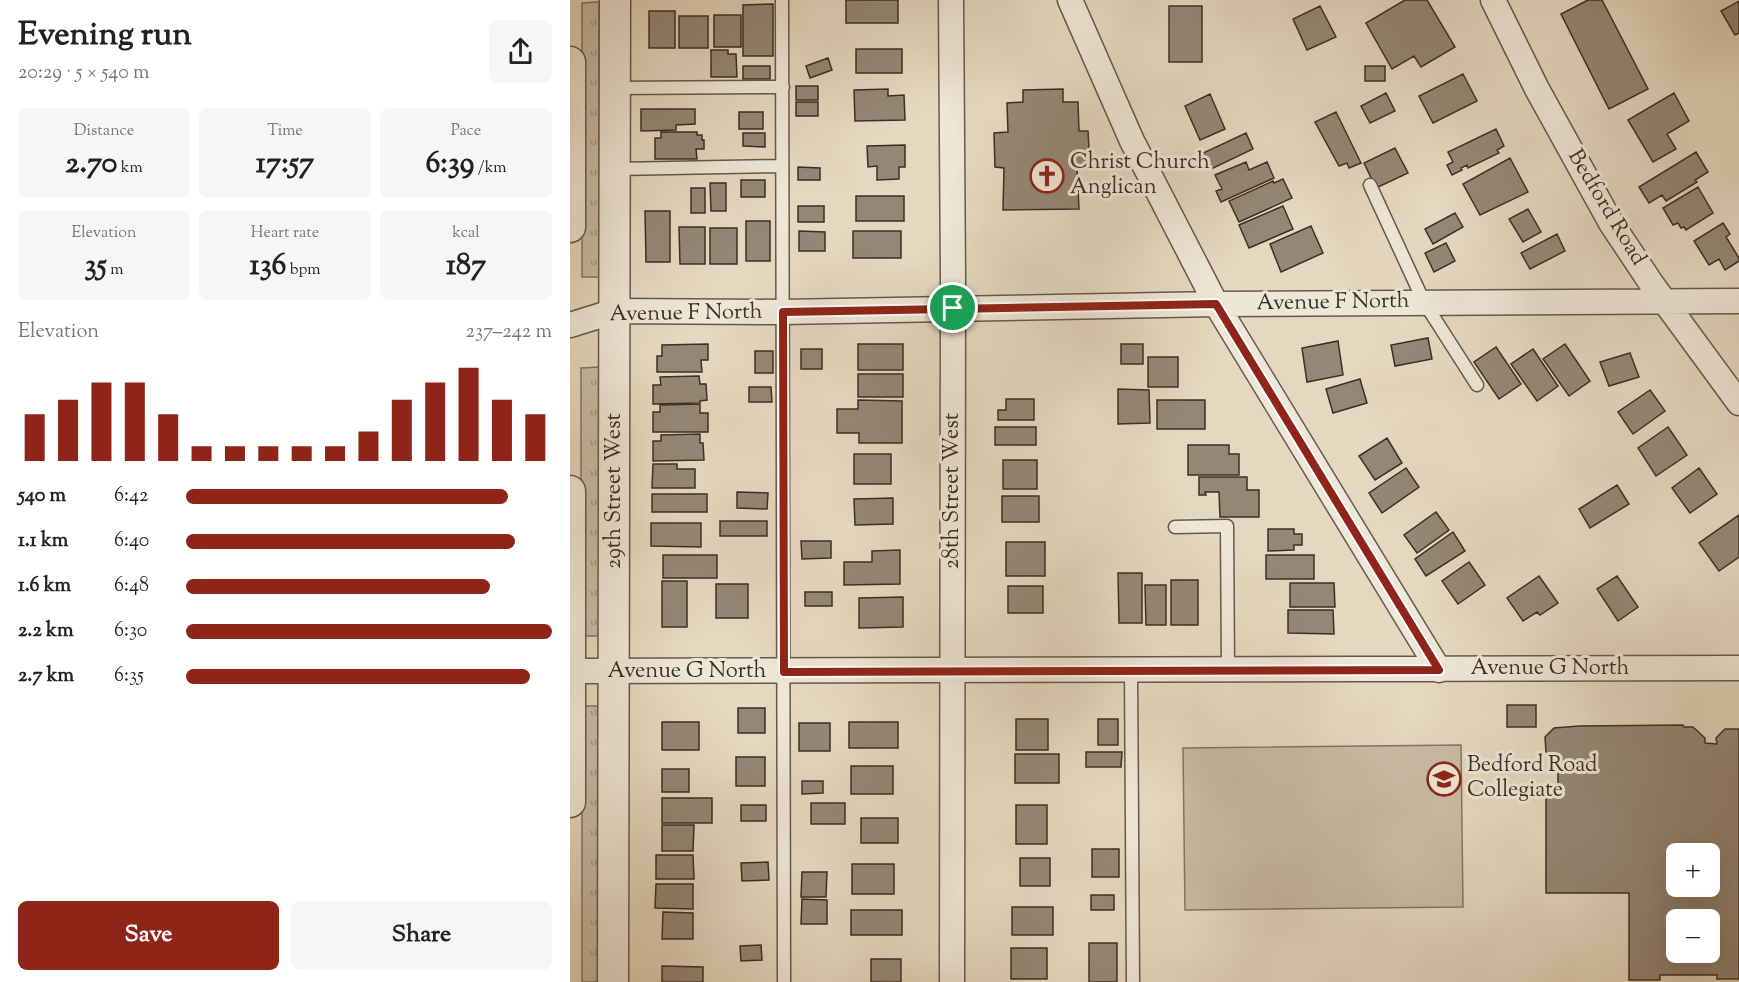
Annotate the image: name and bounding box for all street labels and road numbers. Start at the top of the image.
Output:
street label: Bedford Road [1559,144,1653,272]
street label: Avenue F North [1256,286,1410,320]
street label: Avenue F North [609,297,763,331]
street label: 29th Street West [599,412,631,569]
street label: 28th Street West [937,412,969,569]
street label: Avenue G North [1471,653,1630,685]
street label: Avenue G North [608,656,767,688]

